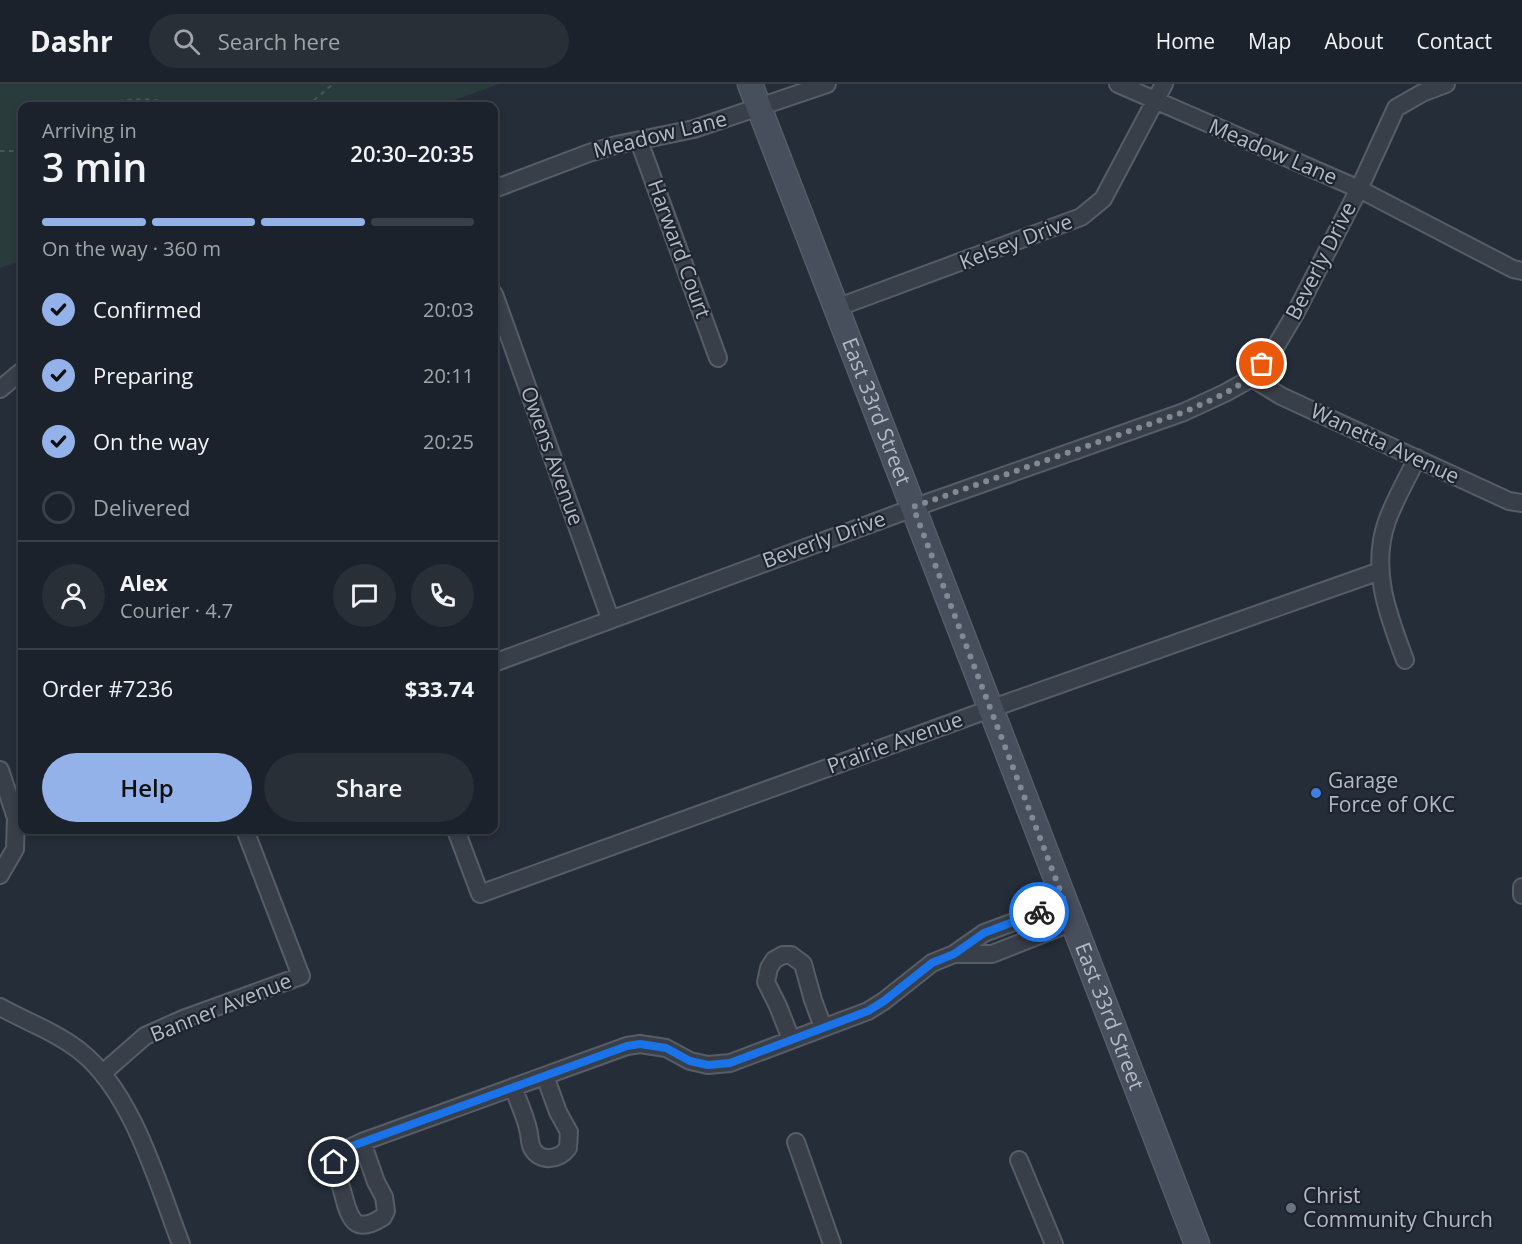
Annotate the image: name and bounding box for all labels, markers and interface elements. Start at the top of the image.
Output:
search box [149,14,569,68]
text: Dashr [30,22,113,60]
icon: search [170,25,203,58]
text: Search here [218,26,340,56]
text: Home [1156,27,1215,55]
text: Map [1248,27,1291,55]
text: About [1324,27,1384,55]
text: Contact [1417,27,1492,55]
street label: Meadow Lane [590,104,730,164]
street label: Meadow Lane [1205,111,1342,191]
text: Arriving in [42,117,137,144]
text: 20:30–20:35 [350,138,474,168]
text: 3 min [42,140,147,193]
street label: Harward Court [642,176,718,322]
street label: Beverly Drive [1278,197,1362,324]
street label: Kelsey Drive [955,207,1076,275]
text: On the way · 360 m [42,235,221,262]
icon: check [42,293,75,326]
text: Confirmed [93,294,202,324]
text: 20:03 [423,296,474,323]
street label: East 33rd Street [836,333,918,489]
pin [1236,338,1287,389]
icon: bag [1245,347,1278,380]
icon: check [42,359,75,392]
text: Preparing [93,360,193,390]
text: 20:11 [423,362,474,389]
street label: Owens Avenue [515,382,591,529]
street label: Wanetta Avenue [1307,396,1464,490]
icon: check [42,425,75,458]
text: On the way [93,426,209,456]
text: 20:25 [423,428,474,455]
text: Delivered [93,492,191,522]
street label: Beverly Drive [758,504,889,574]
button: person [42,564,105,627]
button: chat [333,564,396,627]
button: phone [411,564,474,627]
text: Alex [120,567,168,597]
text: Courier · 4.7 [120,597,233,624]
text: Order #7236 [42,673,173,703]
text: $33.74 [405,673,474,703]
street label: Prairie Avenue [823,705,966,780]
button: Help [42,753,252,822]
button: Share [264,753,474,822]
place label: Garage Force of OKC [1328,766,1455,818]
marker: Garage Force of OKC [1309,786,1323,800]
courier [1009,882,1069,942]
icon: bike [1023,896,1056,929]
street label: East 33rd Street [1069,938,1151,1094]
street label: Banner Avenue [146,966,295,1048]
pin [308,1136,359,1187]
icon: home [317,1145,350,1178]
place label: Christ Community Church [1303,1181,1493,1233]
marker: Christ Community Church [1284,1201,1298,1215]

